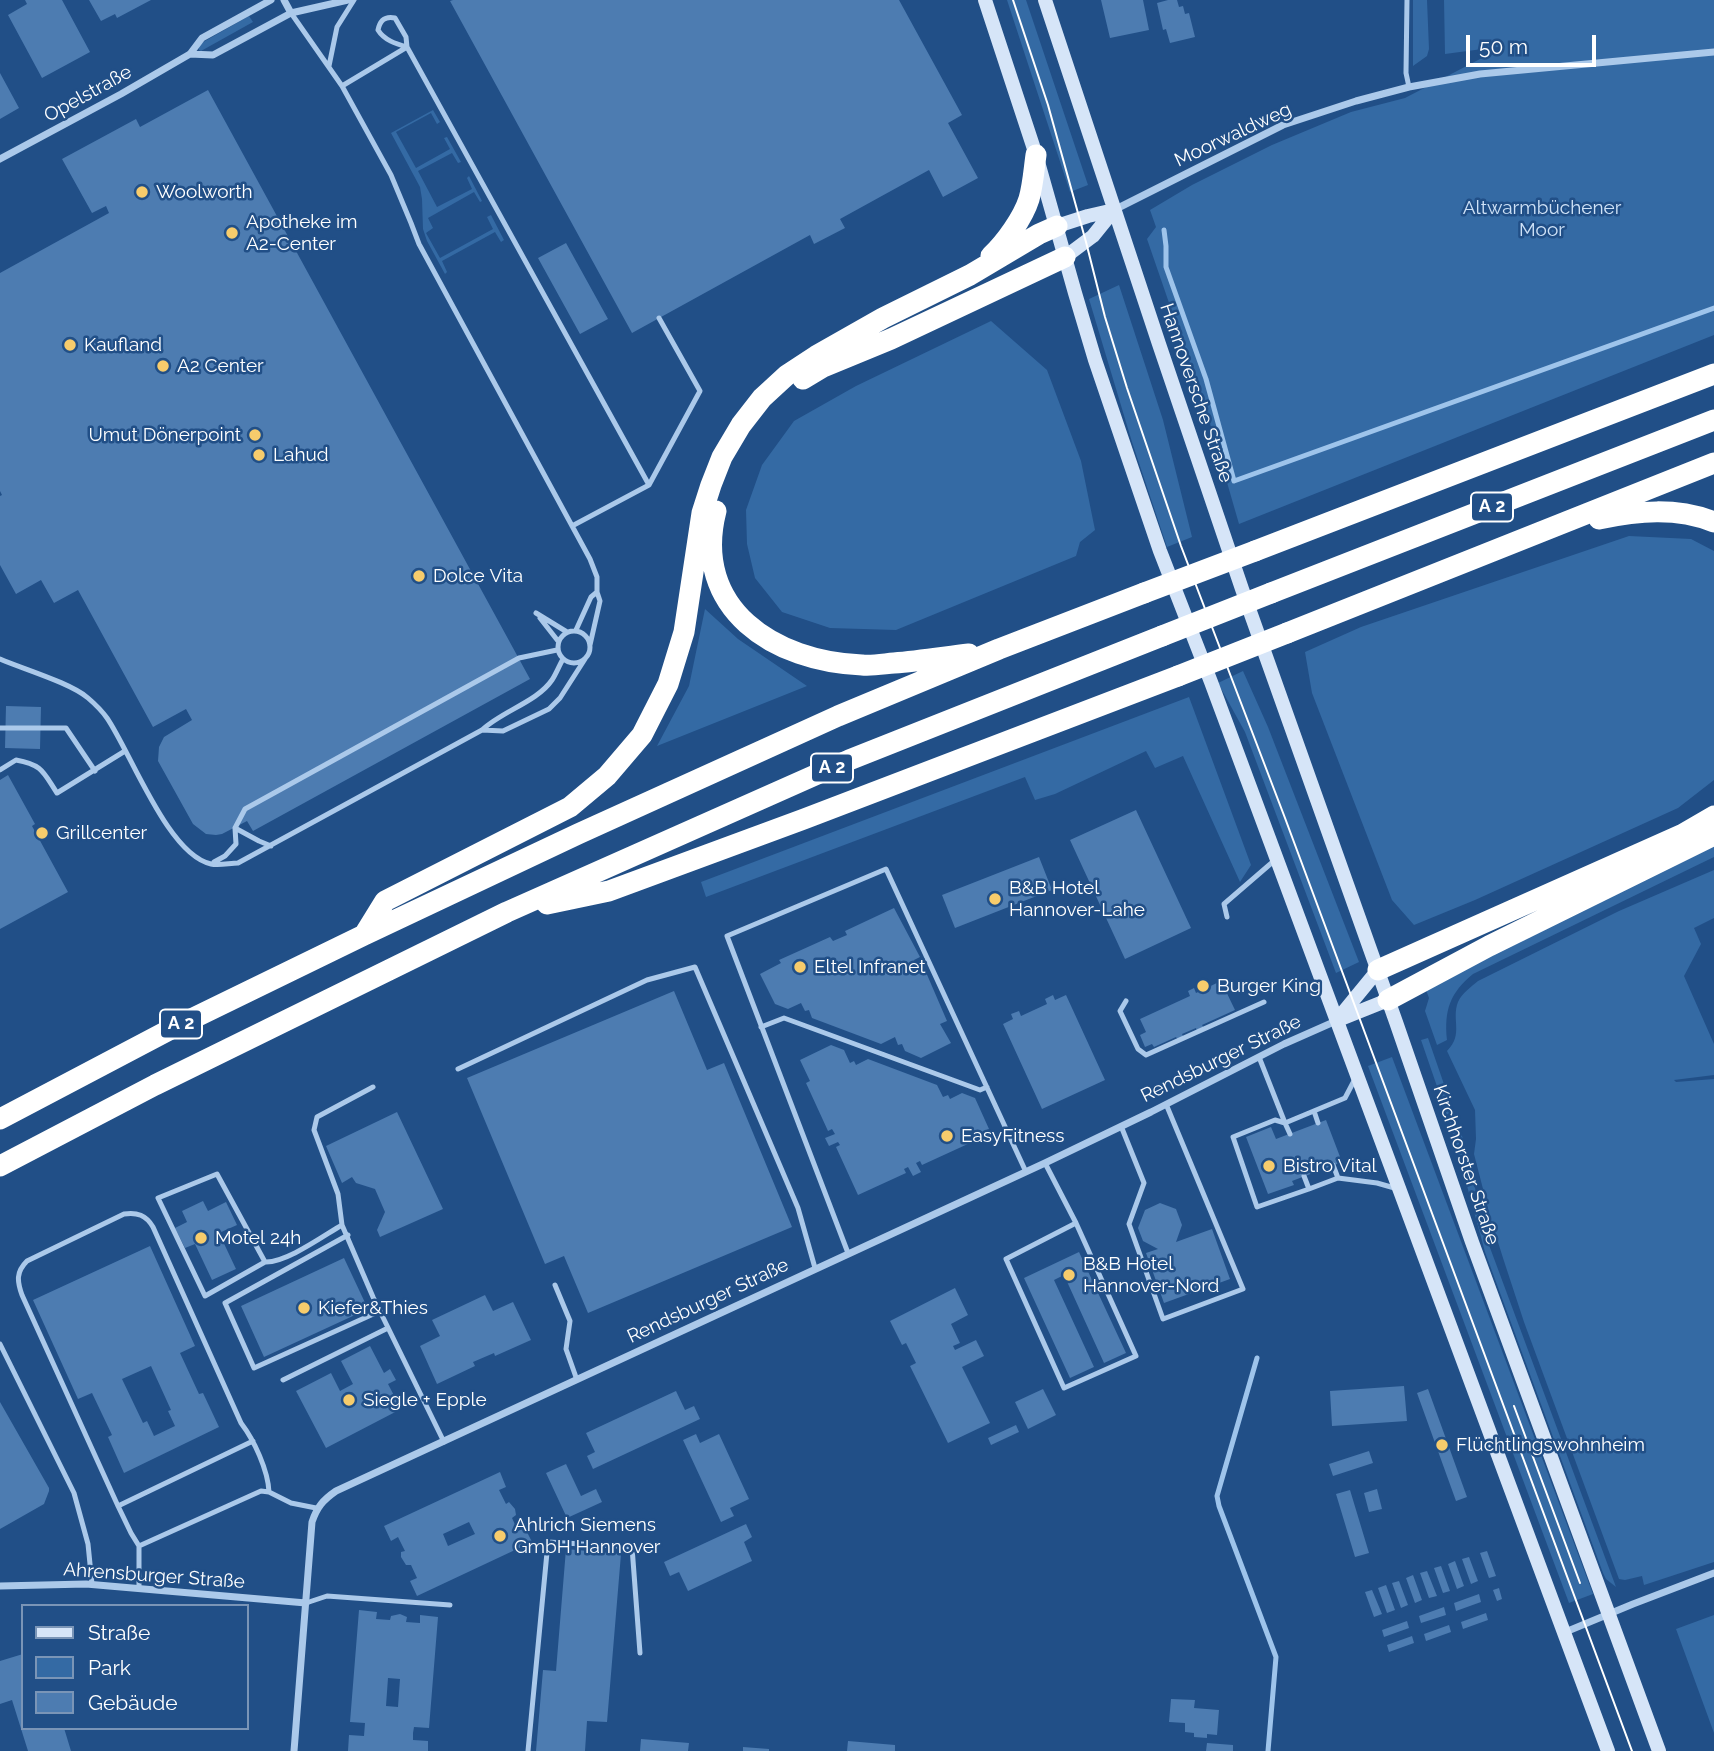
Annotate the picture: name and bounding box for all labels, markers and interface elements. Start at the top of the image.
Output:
scale bar [1469,21,1598,65]
text: 50 m [1479,34,1528,59]
street label: Opelstraße [40,61,136,127]
street label: Moorwaldweg [1171,98,1295,172]
place label: Woolworth [156,181,253,203]
marker: Woolworth [134,184,150,200]
park label: Altwarmbüchener Moor [1463,197,1621,241]
place label: Apotheke im A2-Center [246,211,357,255]
marker: Apotheke im A2-Center [224,225,240,241]
street label: Hannoversche Straße [1155,300,1237,486]
place label: Kaufland [84,334,162,356]
marker: Kaufland [62,337,78,353]
place label: A2 Center [177,355,264,377]
marker: A2 Center [155,358,171,374]
place label: Umut Dönerpoint [88,424,241,446]
marker: Umut Dönerpoint [247,427,263,443]
place label: Lahud [273,444,329,466]
marker: Lahud [251,447,267,463]
road number: A 2 [1471,492,1513,522]
place label: Dolce Vita [433,565,523,587]
marker: Dolce Vita [411,568,427,584]
road number: A 2 [811,754,853,782]
place label: Grillcenter [56,822,147,844]
marker: Grillcenter [34,825,50,841]
place label: B&B Hotel Hannover-Lahe [1009,877,1145,921]
marker: B&B Hotel Hannover-Lahe [987,891,1003,907]
place label: Eltel Infranet [814,956,926,978]
marker: Eltel Infranet [792,959,808,975]
place label: Burger King [1217,975,1321,997]
marker: Burger King [1195,978,1211,994]
road number: A 2 [160,1009,202,1038]
street label: Rendsburger Straße [1137,1010,1305,1108]
street label: Kirchhorster Straße [1428,1082,1504,1248]
place label: EasyFitness [961,1125,1064,1147]
marker: EasyFitness [939,1128,955,1144]
place label: Bistro Vital [1283,1155,1377,1177]
marker: Bistro Vital [1261,1158,1277,1174]
place label: Motel 24h [215,1227,301,1249]
marker: Motel 24h [193,1230,209,1246]
place label: B&B Hotel Hannover-Nord [1083,1253,1219,1297]
street label: Rendsburger Straße [624,1254,792,1348]
marker: B&B Hotel Hannover-Nord [1061,1267,1077,1283]
place label: Kiefer&Thies [318,1297,428,1319]
marker: Kiefer&Thies [296,1300,312,1316]
place label: Siegle + Epple [363,1389,487,1411]
marker: Siegle + Epple [341,1392,357,1408]
place label: Flüchtlingswohnheim [1456,1434,1645,1456]
marker: Flüchtlingswohnheim [1434,1437,1450,1453]
place label: Ahlrich Siemens GmbH Hannover [514,1514,661,1558]
marker: Ahlrich Siemens GmbH Hannover [492,1528,508,1544]
street label: Ahrensburger Straße [63,1558,245,1594]
legend [21,1604,248,1730]
text: Straße [88,1620,150,1645]
text: Park [88,1655,131,1680]
text: Gebäude [88,1690,178,1715]

